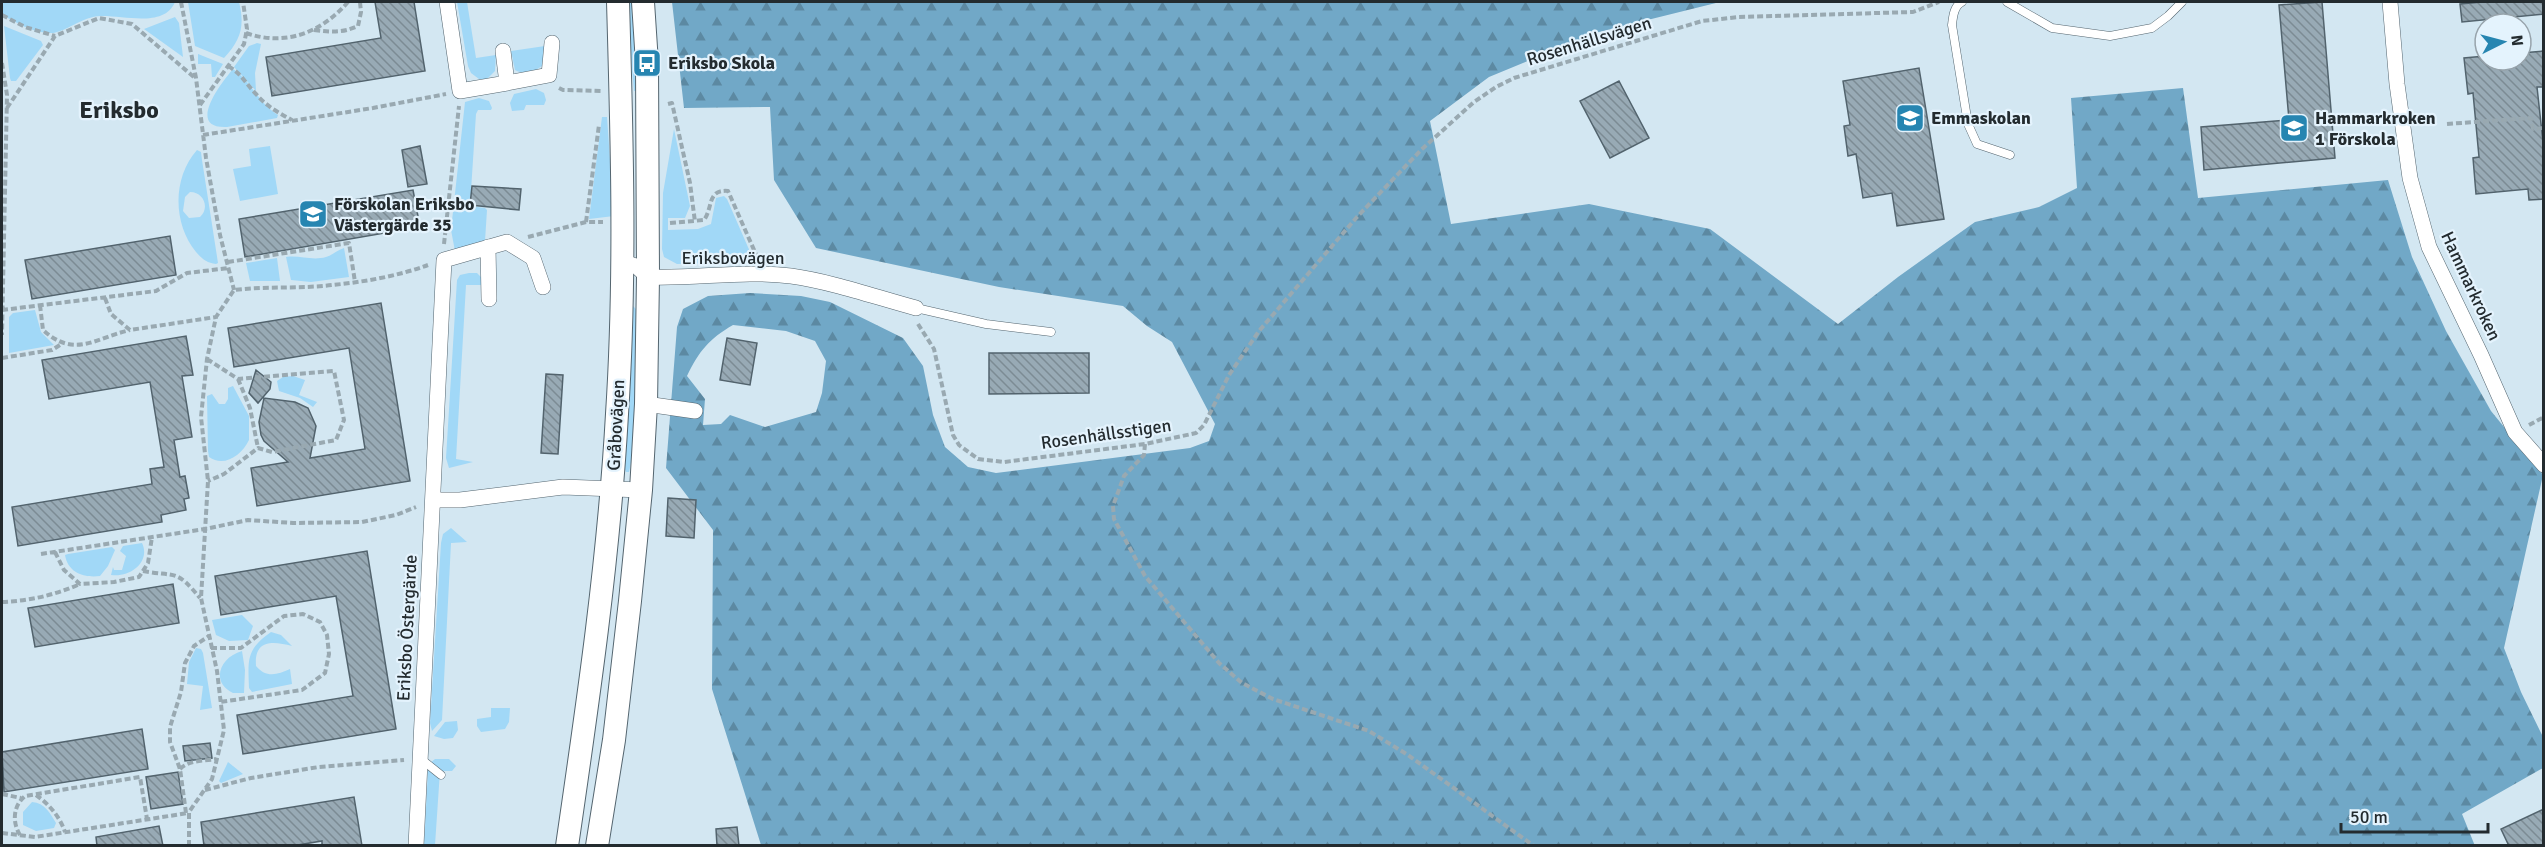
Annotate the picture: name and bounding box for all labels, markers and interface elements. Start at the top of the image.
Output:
street label: Rosenhällsvägen [1524,12,1654,70]
north arrow [2473,12,2533,72]
text: N [2506,34,2527,47]
bus stop icon: Eriksbo Skola [631,47,663,79]
place label: Eriksbo Skola [668,52,775,74]
district label: Eriksbo [79,95,159,125]
school or university icon: Emmaskolan [1894,102,1926,134]
place label: Emmaskolan [1931,107,2031,129]
place label: Hammarkroken 1 Förskola [2315,107,2436,150]
school or university icon: Hammarkroken 1 Förskola [2278,112,2310,144]
place label: Förskolan Eriksbo Västergärde 35 [334,193,474,236]
school or university icon: Förskolan Eriksbo Västergärde 35 [297,198,329,230]
street label: Hammarkroken [2436,228,2506,344]
street label: Eriksbovägen [681,247,785,269]
street label: Gråbovägen [603,379,629,471]
street label: Rosenhällsstigen [1039,414,1173,454]
street label: Eriksbo Östergärde [392,554,422,702]
scale bar [2341,796,2488,834]
text: 50 m [2350,806,2388,828]

